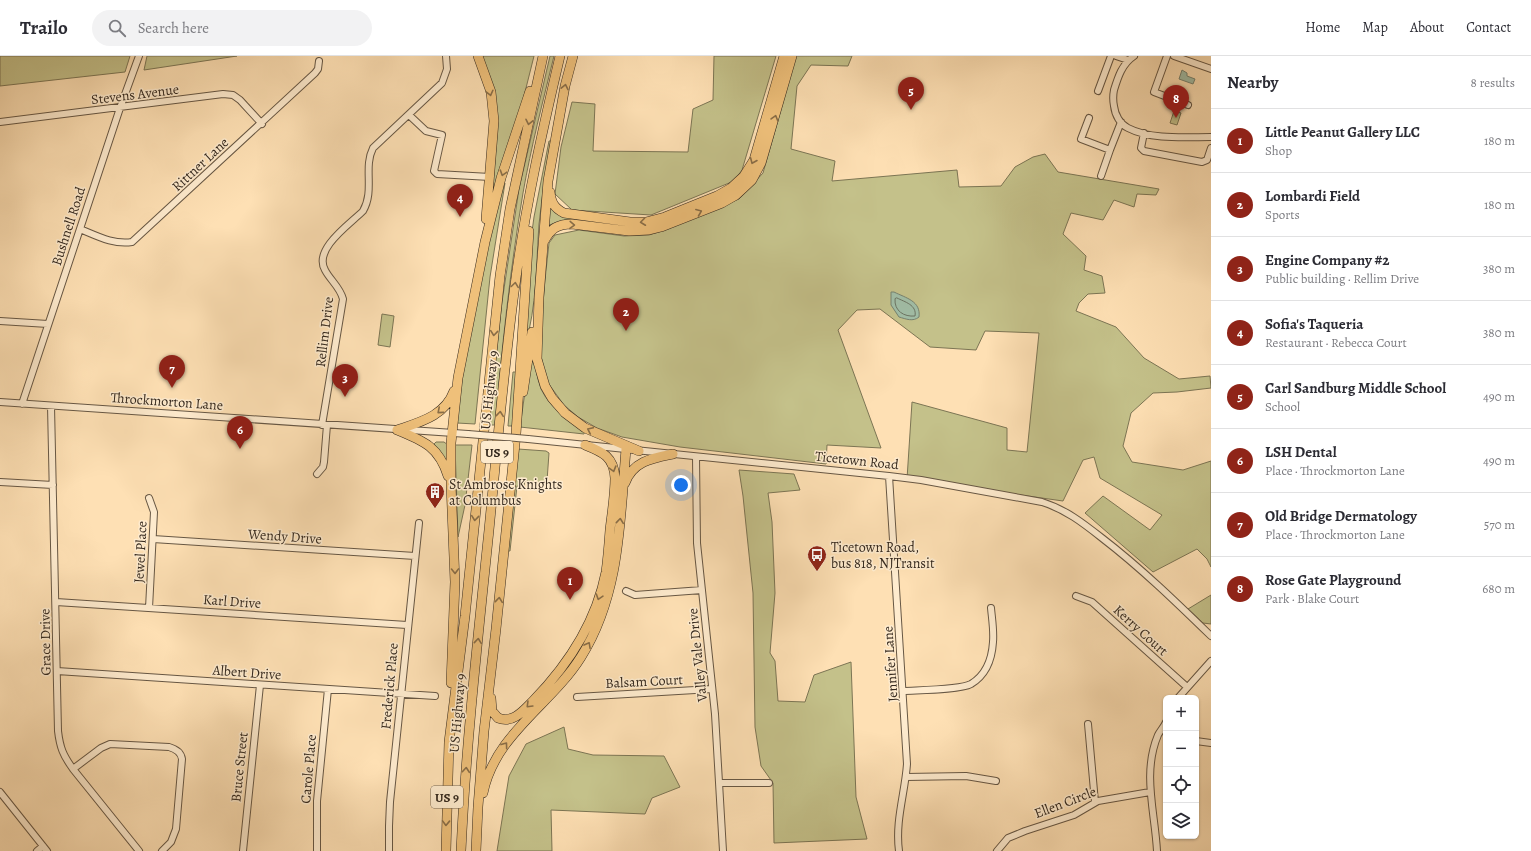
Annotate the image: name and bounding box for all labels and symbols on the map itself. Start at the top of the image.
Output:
pin: 5 [898,77,924,110]
street label: Stevens Avenue [90,80,180,109]
one-way arrow [561,84,569,90]
pin: 8 [1163,85,1189,118]
one-way arrow [485,89,494,96]
one-way arrow [770,115,779,122]
one-way arrow [525,118,533,125]
street label: Rittner Lane [168,133,233,196]
one-way arrow [750,156,758,164]
one-way arrow [499,169,508,176]
street label: Bushnell Road [47,184,90,268]
pin: 4 [447,184,473,217]
one-way arrow [695,209,702,217]
one-way arrow [640,217,647,226]
one-way arrow [569,220,575,229]
one-way arrow [510,282,519,288]
street label: Rellim Drive [311,296,338,368]
pin: 2 [613,298,639,331]
one-way arrow [490,329,499,336]
street label: US Highway 9 [476,349,503,431]
pin: 7 [159,355,185,388]
pin: 3 [332,364,358,397]
street label: Throckmorton Lane [110,388,224,415]
one-way arrow [437,406,444,413]
one-way arrow [496,411,505,417]
pin: 6 [227,416,253,449]
one-way arrow [587,427,594,435]
road number: US 9 [481,441,513,463]
street label: Ticetown Road [814,447,900,474]
one-way arrow [608,465,617,472]
place label: St Ambrose Knights at Columbus [449,475,562,510]
your location [671,475,691,495]
building icon: St Ambrose Knights at Columbus [424,481,446,509]
one-way arrow [471,515,480,521]
one-way arrow [615,518,624,524]
street label: Jewel Place [129,521,152,584]
street label: Wendy Drive [246,524,322,549]
place label: Ticetown Road, bus 818, NJTransit [831,538,935,573]
bus stop icon: Ticetown Road, bus 818, NJTransit [806,544,828,572]
pin: 1 [557,567,583,600]
one-way arrow [451,568,459,574]
street label: Karl Drive [202,590,262,613]
one-way arrow [596,593,604,600]
one-way arrow [494,597,503,603]
street label: Kerry Court [1109,601,1172,660]
street label: Valley Vale Drive [683,607,712,704]
street label: Grace Drive [35,608,56,676]
street label: Jennifer Lane [878,625,903,702]
one-way arrow [473,638,482,644]
street label: Frederick Place [376,642,403,730]
one-way arrow [583,642,590,649]
street label: Albert Drive [211,661,282,684]
street label: Balsam Court [605,670,684,693]
street label: US Highway 9 [445,673,470,754]
one-way arrow [526,700,534,708]
street label: Bruce Street [226,731,253,803]
street label: Carole Place [296,734,321,805]
one-way arrow [500,742,507,749]
one-way arrow [461,767,470,773]
street label: Ellen Circle [1031,782,1099,823]
road number: US 9 [431,786,463,808]
one-way arrow [442,820,451,826]

